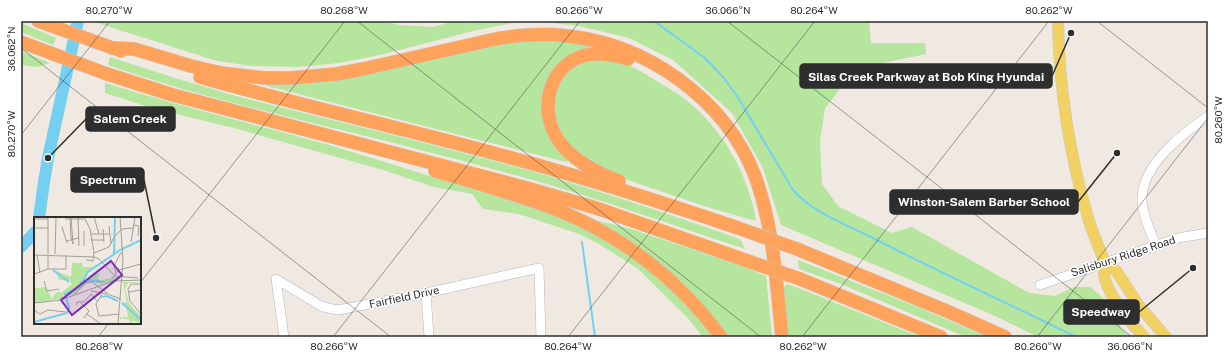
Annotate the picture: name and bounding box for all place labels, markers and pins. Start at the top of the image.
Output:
callout: Silas Creek Parkway at Bob King Hyundai [800,64,1052,88]
callout: Salem Creek [86,107,175,131]
callout: Spectrum [71,168,144,192]
callout: Winston-Salem Barber School [890,190,1078,214]
callout: Speedway [1064,300,1139,324]

